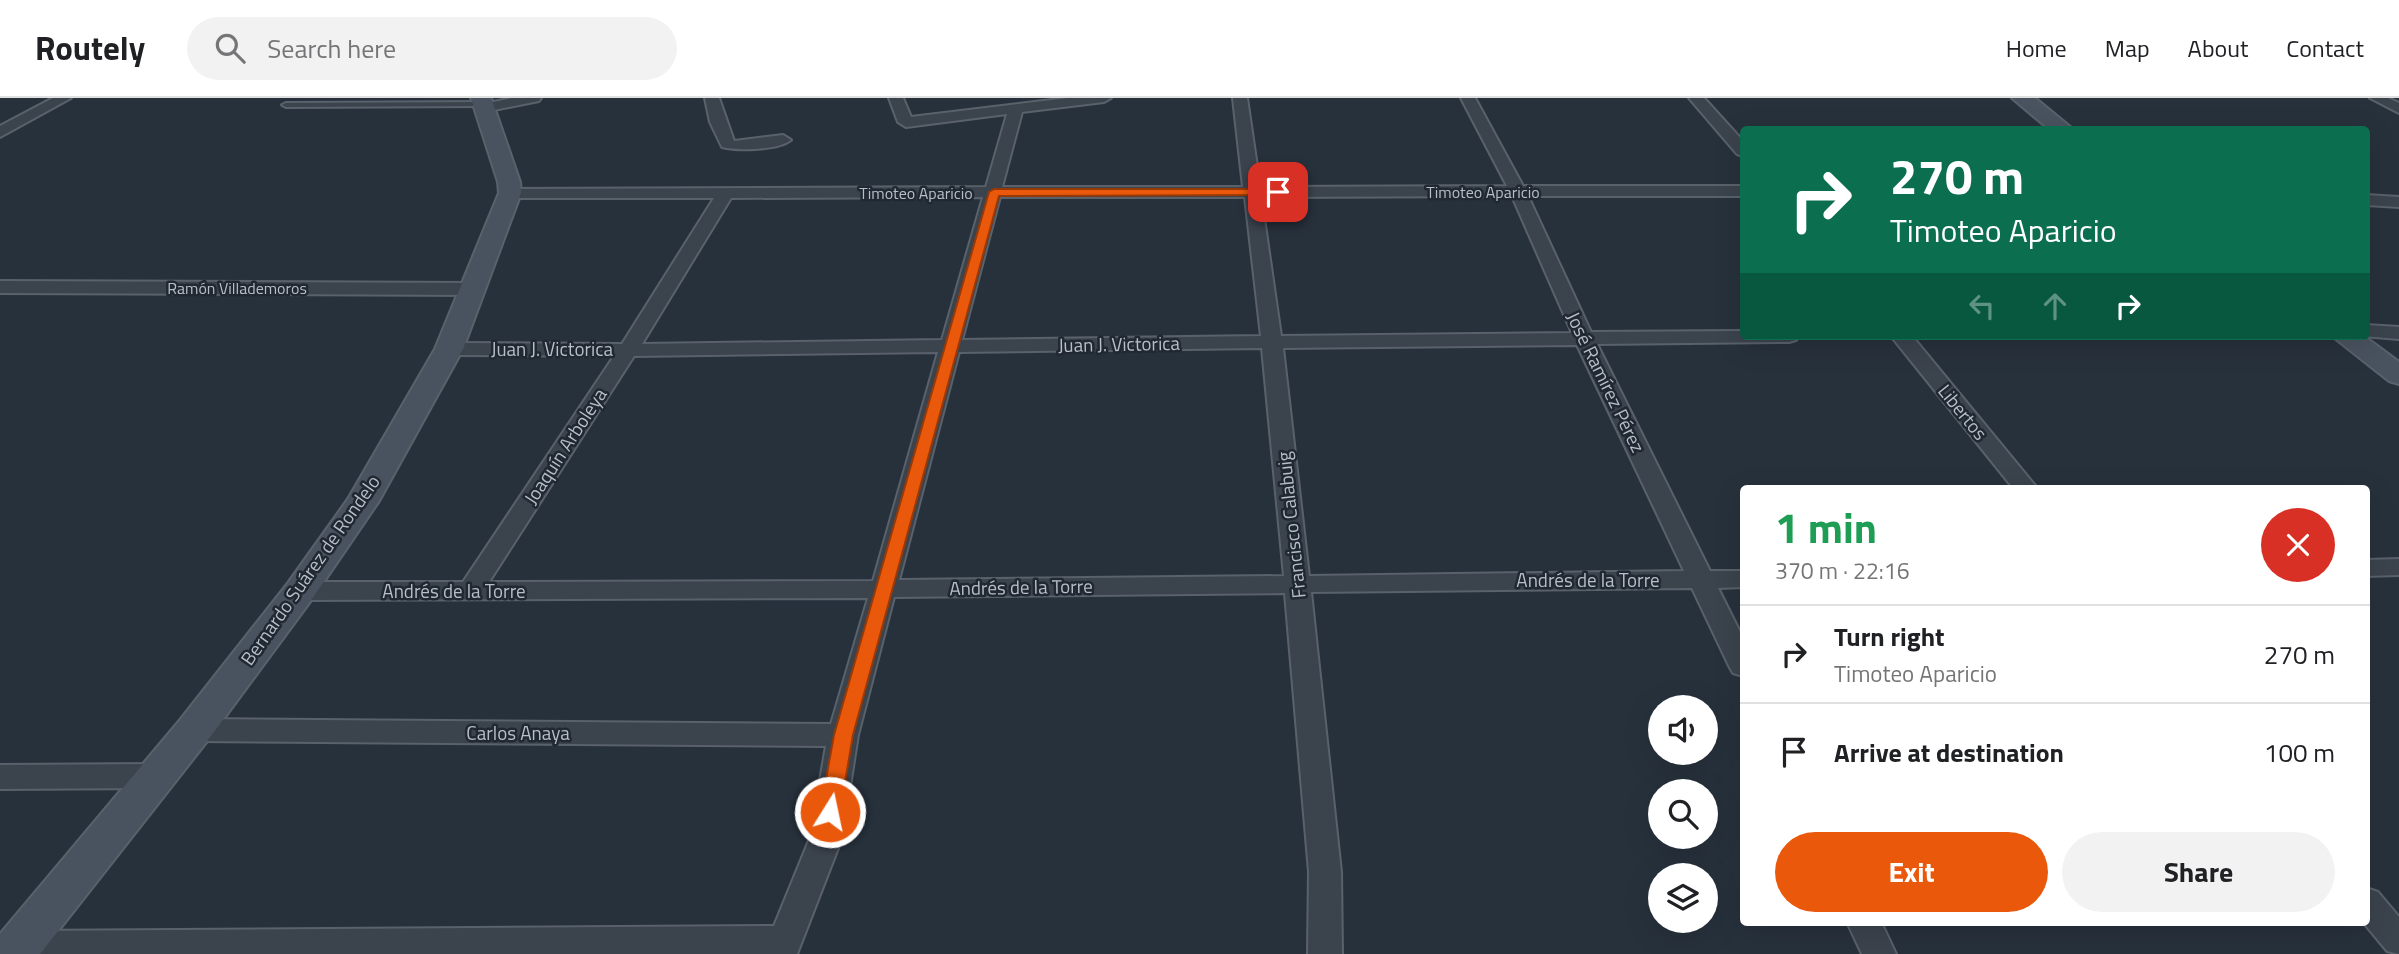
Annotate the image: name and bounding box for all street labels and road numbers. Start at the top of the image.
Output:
street label: Timoteo Aparicio [1426,180,1540,204]
street label: Timoteo Aparicio [859,181,973,205]
street label: Ramón Villademoros [167,276,307,300]
street label: José Ramírez Pérez [1560,306,1653,457]
street label: Juan J. Victorica [1058,328,1181,359]
street label: Juan J. Victorica [491,334,613,363]
street label: Libertos [1932,377,1995,446]
street label: Joaquín Arboleya [516,381,613,510]
street label: Francisco Calabuig [1268,450,1313,600]
street label: Bernardo Suárez de Rondelo [233,469,386,671]
street label: Andrés de la Torre [1516,565,1660,594]
street label: Andrés de la Torre [949,571,1093,602]
street label: Andrés de la Torre [382,576,526,605]
street label: Carlos Anaya [466,718,570,747]

